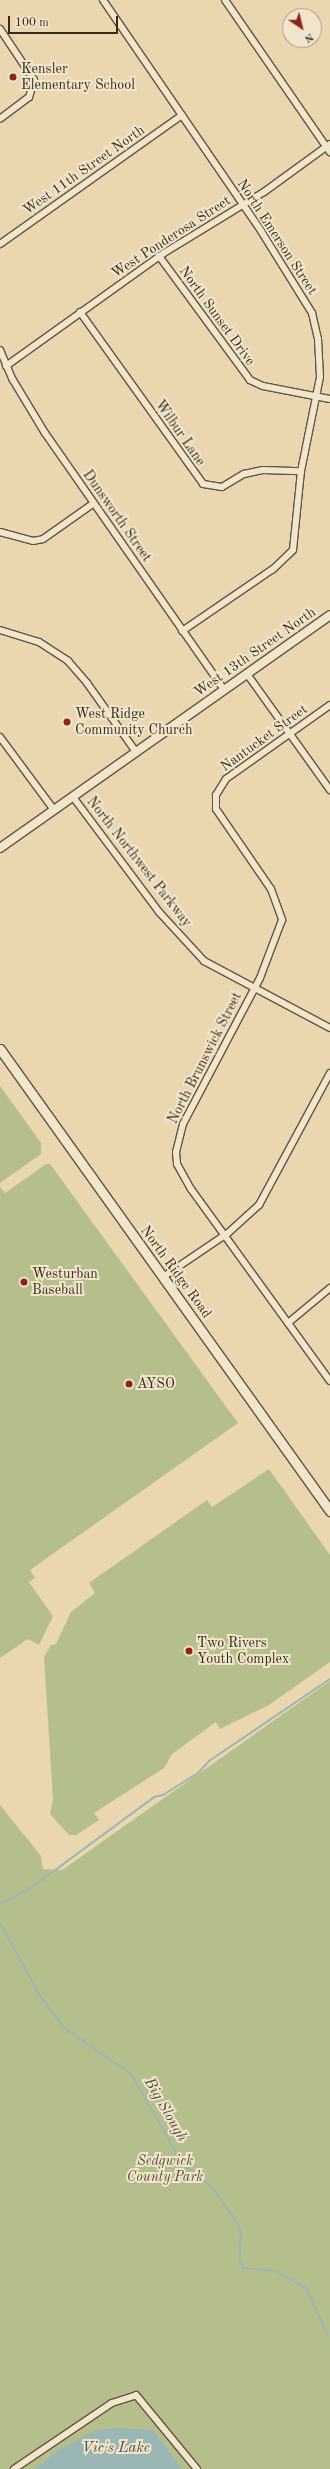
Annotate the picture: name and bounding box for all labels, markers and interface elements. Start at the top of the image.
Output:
scale bar [10,8,120,34]
north arrow [282,8,322,48]
text: 100 m [15,17,49,29]
text: N [302,31,315,44]
place label: Kensler Elementary School [21,61,135,94]
marker: Kensler Elementary School [8,72,18,82]
street label: West 11th Street North [20,122,148,218]
street label: North Emerson Street [233,176,321,298]
street label: West Ponderosa Street [108,192,234,282]
street label: North Sunset Drive [175,263,259,369]
street label: Wilbur Lane [151,397,209,469]
street label: Dunsworth Street [79,467,155,565]
street label: West 13th Street North [191,604,319,700]
street label: Nantucket Street [217,701,311,775]
place label: West Ridge Community Church [75,706,193,738]
marker: West Ridge Community Church [62,717,72,727]
street label: North Northwest Parkway [83,793,195,931]
street label: North Brunswick Street [164,989,246,1127]
street label: North Ridge Road [137,1223,215,1321]
place label: Westurban Baseball [32,1266,98,1298]
marker: Westurban Baseball [19,1277,29,1287]
place label: AYSO [137,1376,175,1392]
marker: AYSO [124,1379,134,1389]
place label: Two Rivers Youth Complex [197,1635,289,1668]
marker: Two Rivers Youth Complex [184,1646,194,1656]
water label: Big Slough [140,2075,190,2145]
park label: Sedgwick County Park [127,2153,203,2186]
water label: Vic's Lake [82,2440,150,2458]

